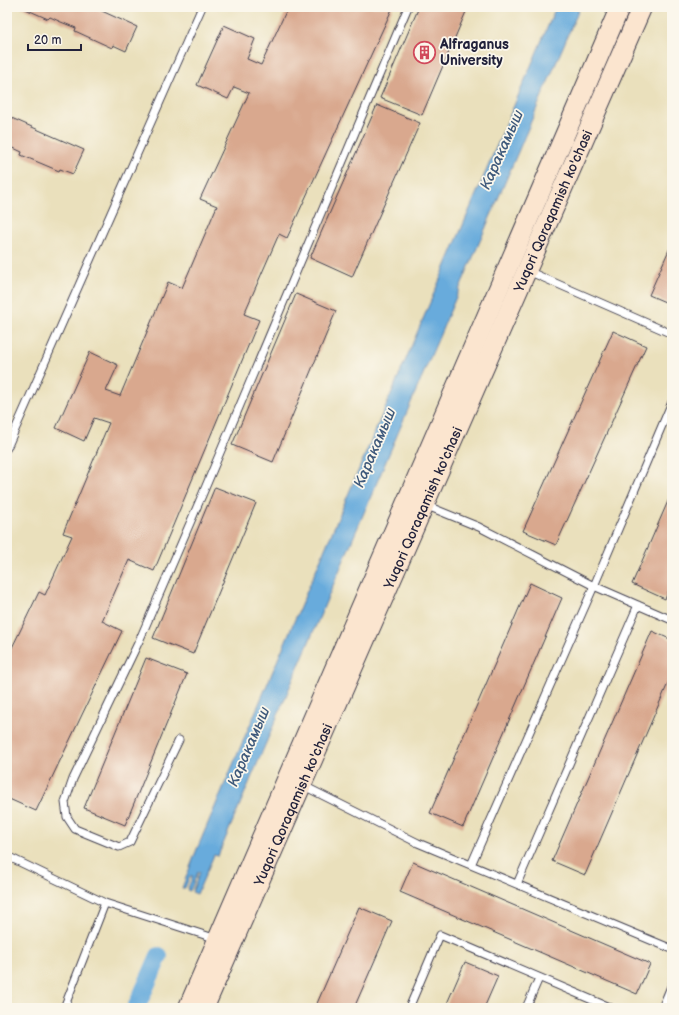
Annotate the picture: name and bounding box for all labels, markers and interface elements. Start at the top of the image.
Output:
scale bar [28,26,81,52]
text: 20 m [34,33,61,48]
place label: Alfraganus University [439,36,509,69]
building icon: Alfraganus University [411,39,437,65]
water label: Каракамыш [476,107,528,193]
street label: Yuqori Qoraqamish ko'chasi [509,127,596,296]
water label: Каракамыш [350,405,401,491]
street label: Yuqori Qoraqamish ko'chasi [380,424,466,592]
water label: Каракамыш [224,704,275,790]
street label: Yuqori Qoraqamish ko'chasi [250,721,336,889]

